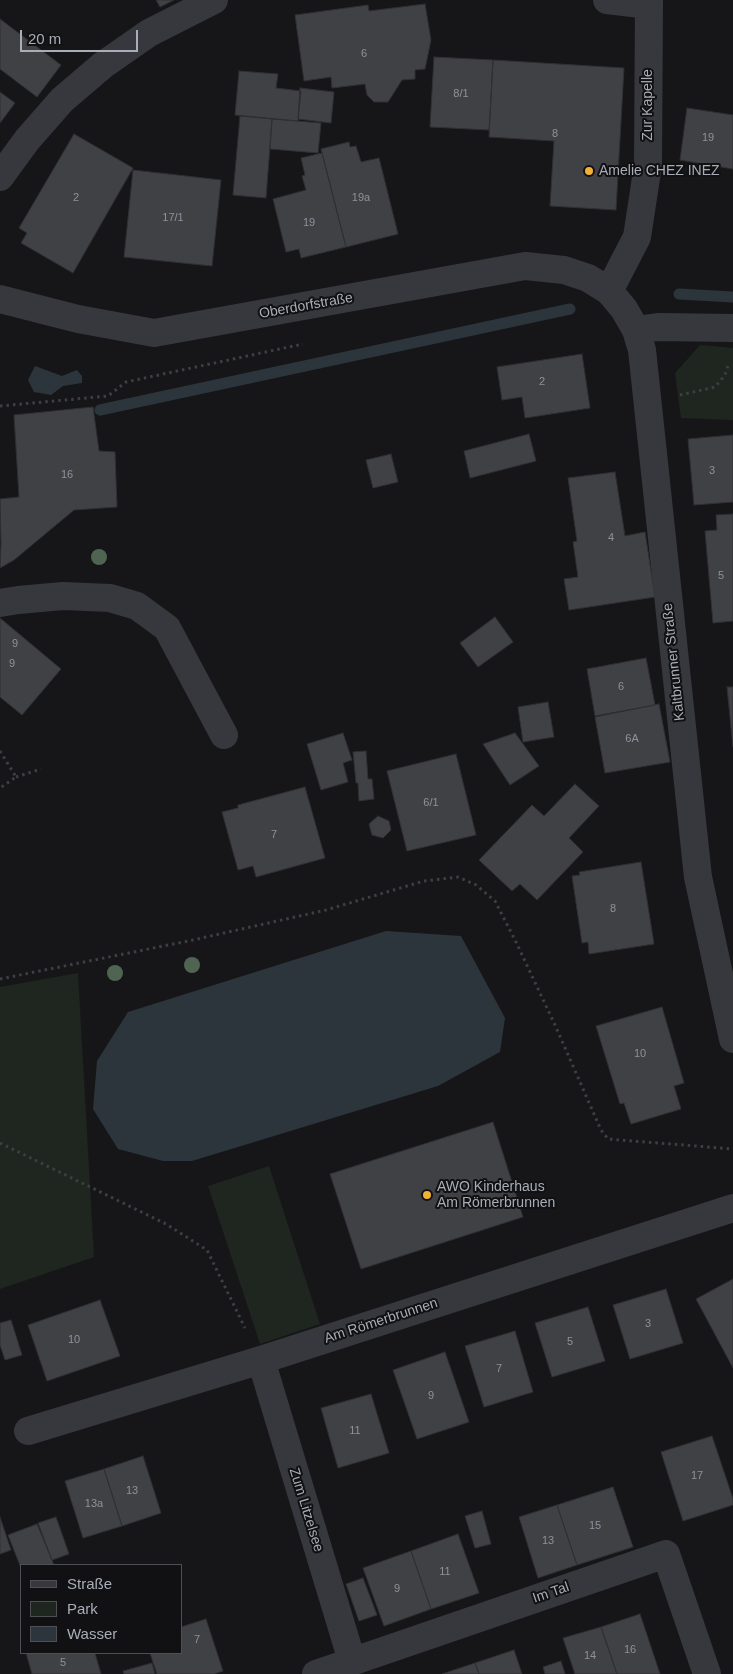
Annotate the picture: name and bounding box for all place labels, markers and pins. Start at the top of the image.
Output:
place label: Amelie CHEZ INEZ [599,163,720,179]
marker: Amelie CHEZ INEZ [583,165,595,177]
place label: AWO Kinderhaus Am Römerbrunnen [437,1179,555,1212]
marker: AWO Kinderhaus Am Römerbrunnen [421,1189,433,1201]

